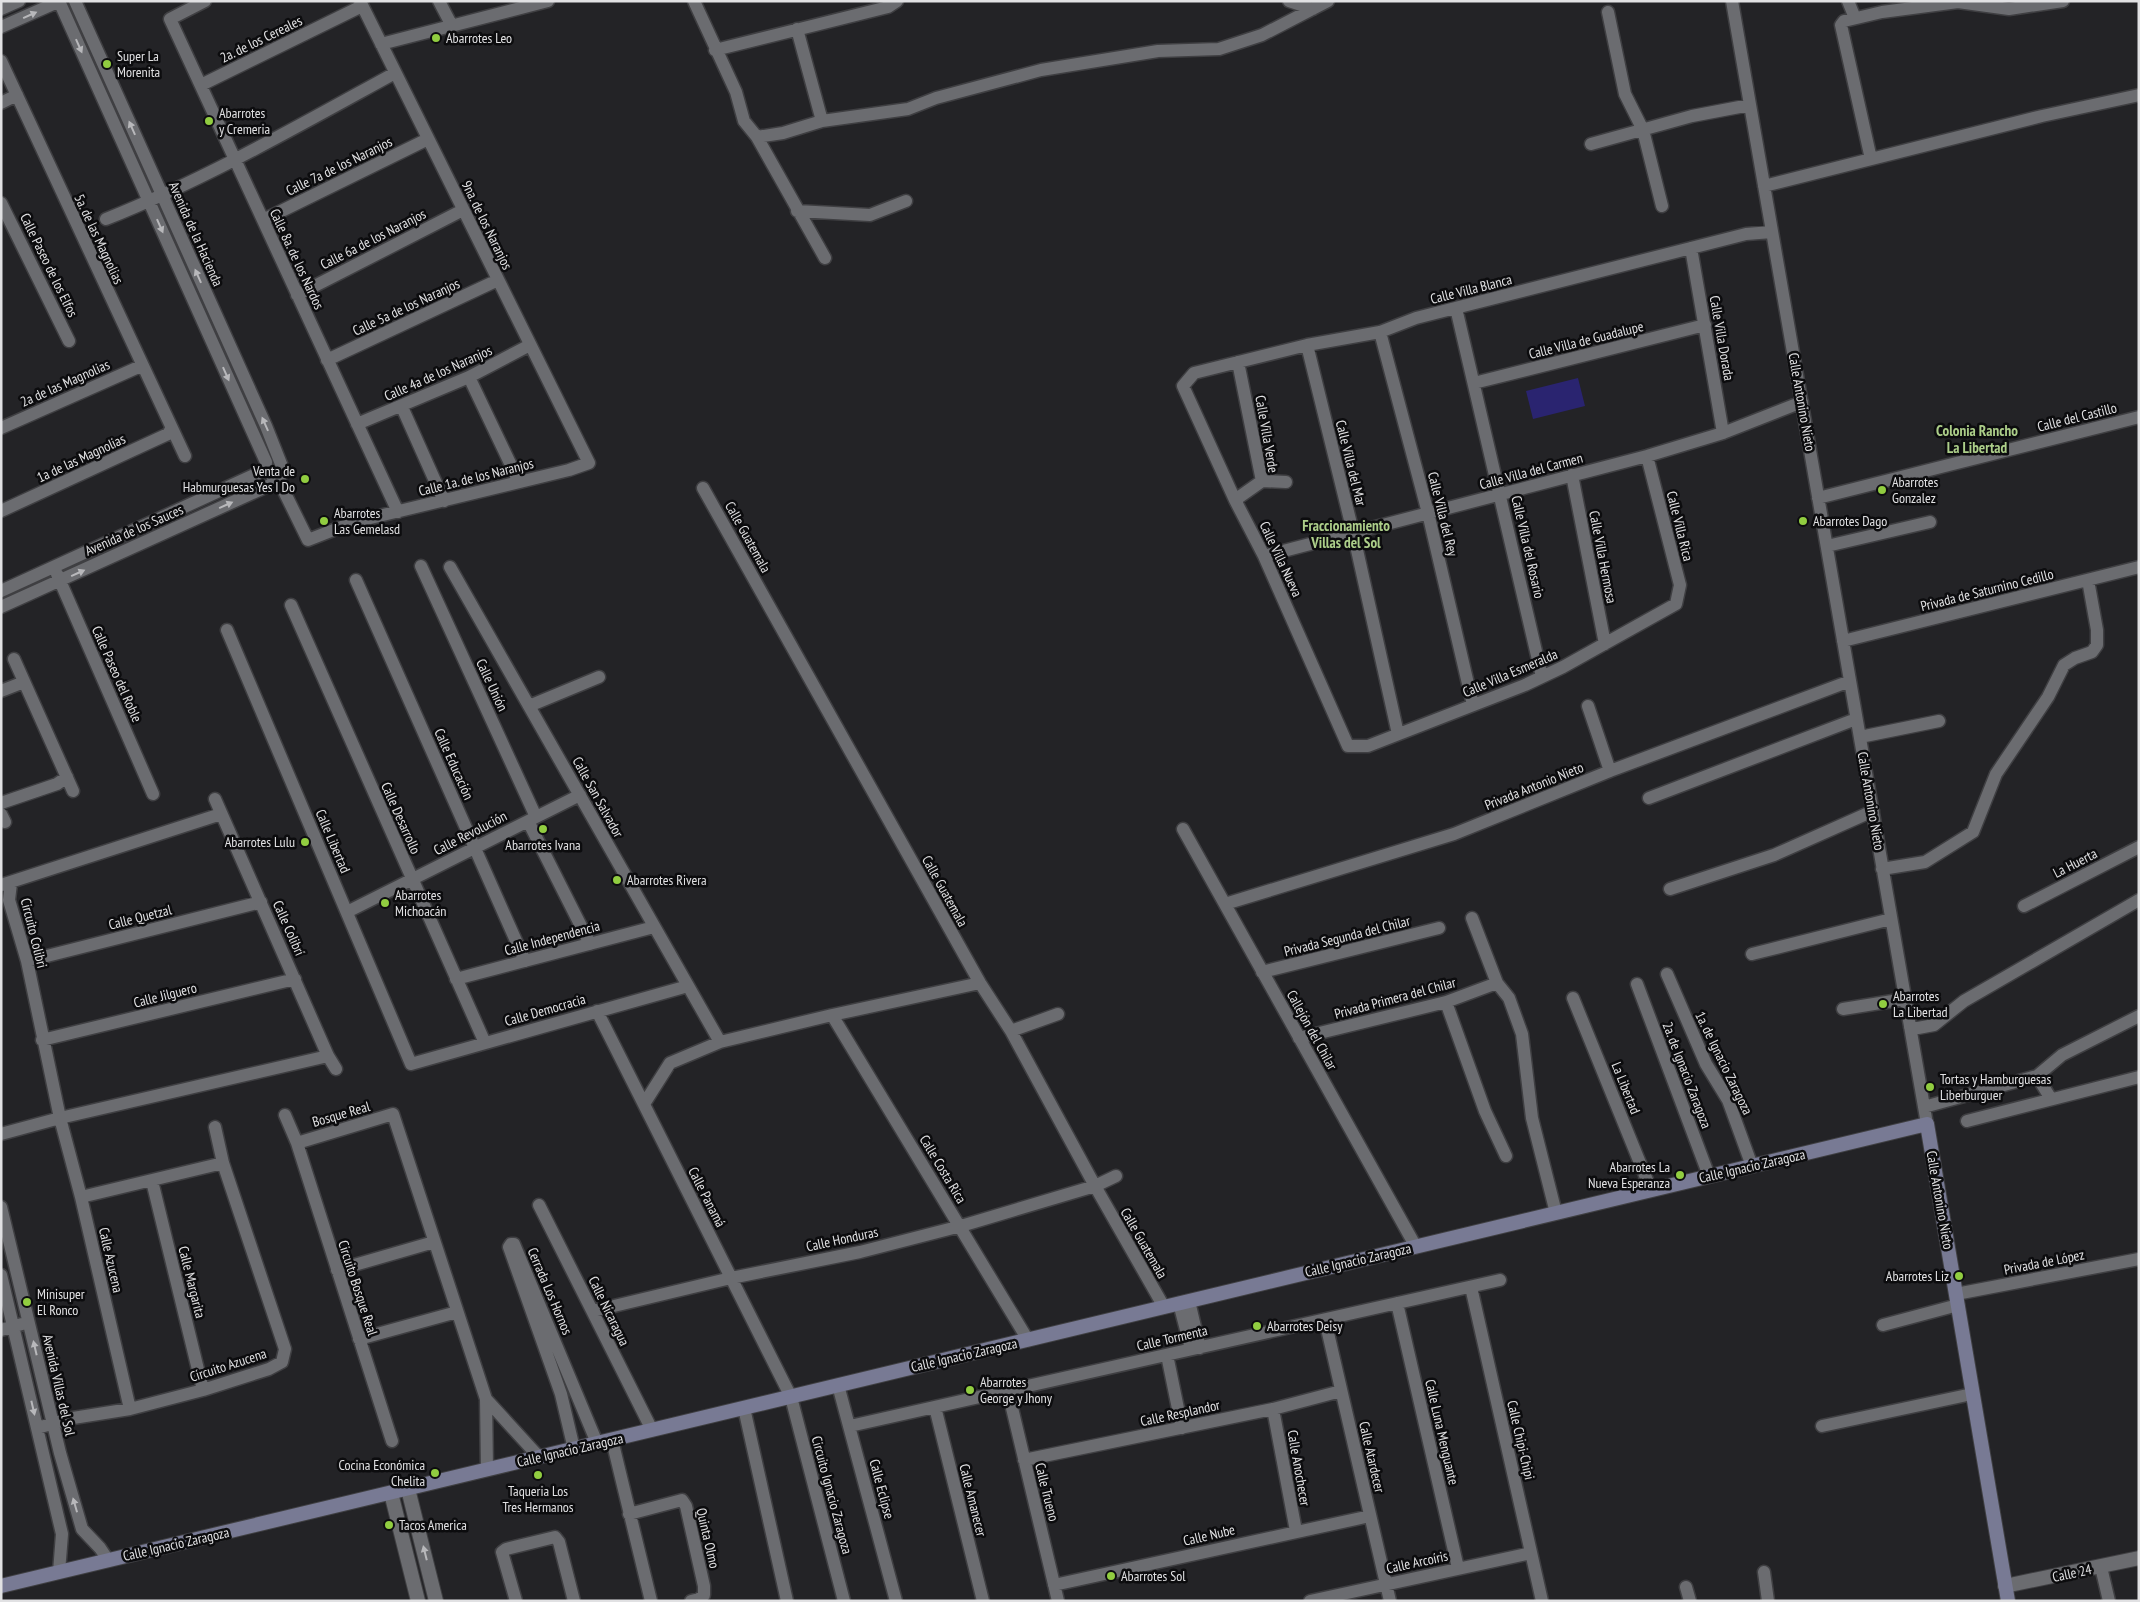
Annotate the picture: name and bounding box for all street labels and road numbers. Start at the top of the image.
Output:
street label: 2a. de los Cereales [217,11,305,67]
street label: Calle 7a de los Naranjos [283,132,395,200]
street label: 9na. de los Naranjos [458,177,516,273]
street label: Avenida de la Hacienda [165,179,227,289]
street label: 5a. de las Magnolias [70,191,128,287]
street label: Calle 6a de los Naranjos [317,204,429,273]
street label: Calle 8a. de los Nardos [266,206,328,313]
street label: Calle Paseo de los Elfos [16,210,82,320]
street label: Calle Villa Blanca [1428,270,1514,308]
street label: Calle 5a de los Naranjos [349,274,463,340]
street label: Calle Villa Dorada [1706,294,1738,382]
street label: Calle Villa de Guadalupe [1527,317,1645,363]
street label: Calle 4a de los Naranjos [381,341,495,405]
street label: Calle Antonino Nieto [1784,351,1820,453]
street label: 2a de las Magnolias [18,355,113,411]
street label: Calle Villa Verde [1251,394,1283,474]
street label: Calle del Castillo [2035,398,2119,436]
street label: Calle Villa del Mar [1332,418,1370,508]
street label: 1a de las Magnolias [34,430,128,486]
street label: Calle Villa del Carmen [1477,449,1585,493]
street label: Calle 1a. de los Naranjos [417,454,536,500]
street label: Calle Villa del Rey [1424,470,1462,559]
street label: Calle Villa Rica [1663,489,1697,563]
street label: Calle Villa del Rosario [1507,494,1549,600]
street label: Calle Guatemala [721,498,775,576]
street label: Avenida de los Sauces [82,500,186,560]
street label: Calle Villa Hermosa [1585,509,1621,605]
street label: Calle Villa Nueva [1256,518,1306,600]
street label: Privada de Saturnino Cedillo [1919,565,2055,615]
street label: Calle Paseo del Roble [88,623,146,725]
street label: Calle Villa Esmeralda [1460,645,1560,701]
street label: Calle Unión [472,656,512,714]
street label: Calle Educación [430,726,478,802]
street label: Calle Antonino Nieto [1853,750,1889,852]
street label: Calle San Salvador [568,753,628,841]
street label: Privada Antonio Nieto [1482,758,1586,814]
street label: Calle Desarrollo [377,779,425,857]
street label: Calle Libertad [312,806,354,876]
street label: Calle Revolución [430,807,510,859]
street label: La Huerta [2050,844,2100,882]
street label: Calle Guatemala [918,852,972,930]
street label: Circuito Colibri [17,896,51,970]
street label: Calle Colibrí [269,898,309,958]
street label: Calle Quetzal [107,900,174,934]
street label: Privada Segunda del Chilar [1282,912,1412,960]
street label: Calle Independencia [502,917,602,959]
street label: Privada Primera del Chilar [1332,973,1458,1023]
street label: Calle Jilguero [131,978,199,1012]
street label: Callejón del Chilar [1283,987,1341,1073]
street label: Calle Democracia [502,990,588,1030]
street label: 1a. de Ignacio Zaragoza [1691,1008,1757,1118]
street label: 2a. de Ignacio Zaragoza [1658,1019,1716,1131]
street label: La Libertad [1607,1059,1645,1117]
street label: Bosque Real [310,1097,373,1131]
street label: Calle Costa Rica [916,1132,970,1206]
street label: Calle Ignacio Zaragoza [1697,1145,1807,1187]
street label: Calle Antonino Nieto [1922,1149,1958,1251]
street label: Calle Panamá [684,1164,730,1230]
street label: Calle Guatemala [1117,1204,1171,1282]
street label: Calle Honduras [804,1223,880,1255]
street label: Calle Azucena [95,1226,127,1294]
street label: Circuito Bosque Real [334,1238,382,1339]
street label: Calle Ignacio Zaragoza [1303,1239,1413,1281]
street label: Calle Margarita [174,1244,210,1320]
street label: Cerrada Los Hornos [524,1245,577,1338]
street label: Privada de López [2002,1245,2086,1279]
street label: Calle Nicaragua [584,1273,634,1349]
street label: Calle Tormenta [1135,1321,1209,1355]
street label: Avenida Villas del Sol [39,1332,80,1438]
street label: Calle Ignacio Zaragoza [909,1334,1019,1376]
street label: Circuito Azucena [187,1344,269,1386]
street label: Calle Luna Menguante [1421,1377,1463,1487]
street label: Calle Resplandor [1139,1396,1222,1430]
street label: Calle Chipi-Chipi [1503,1399,1539,1481]
street label: Calle Atardecer [1355,1420,1389,1495]
street label: Calle Ignacio Zaragoza [515,1429,625,1471]
street label: Calle Anochecer [1283,1429,1315,1507]
street label: Circuito Ignacio Zaragoza [808,1434,856,1556]
street label: Calle Eclipse [865,1457,899,1521]
street label: Calle Trueno [1031,1461,1063,1523]
street label: Calle Amanecer [955,1462,991,1538]
street label: Quinta Olmo [692,1506,724,1570]
street label: Calle Nube [1181,1520,1237,1550]
street label: Calle Ignacio Zaragoza [121,1523,231,1565]
street label: Calle Arcoíris [1385,1547,1450,1577]
street label: Calle 24 [2051,1560,2094,1586]

